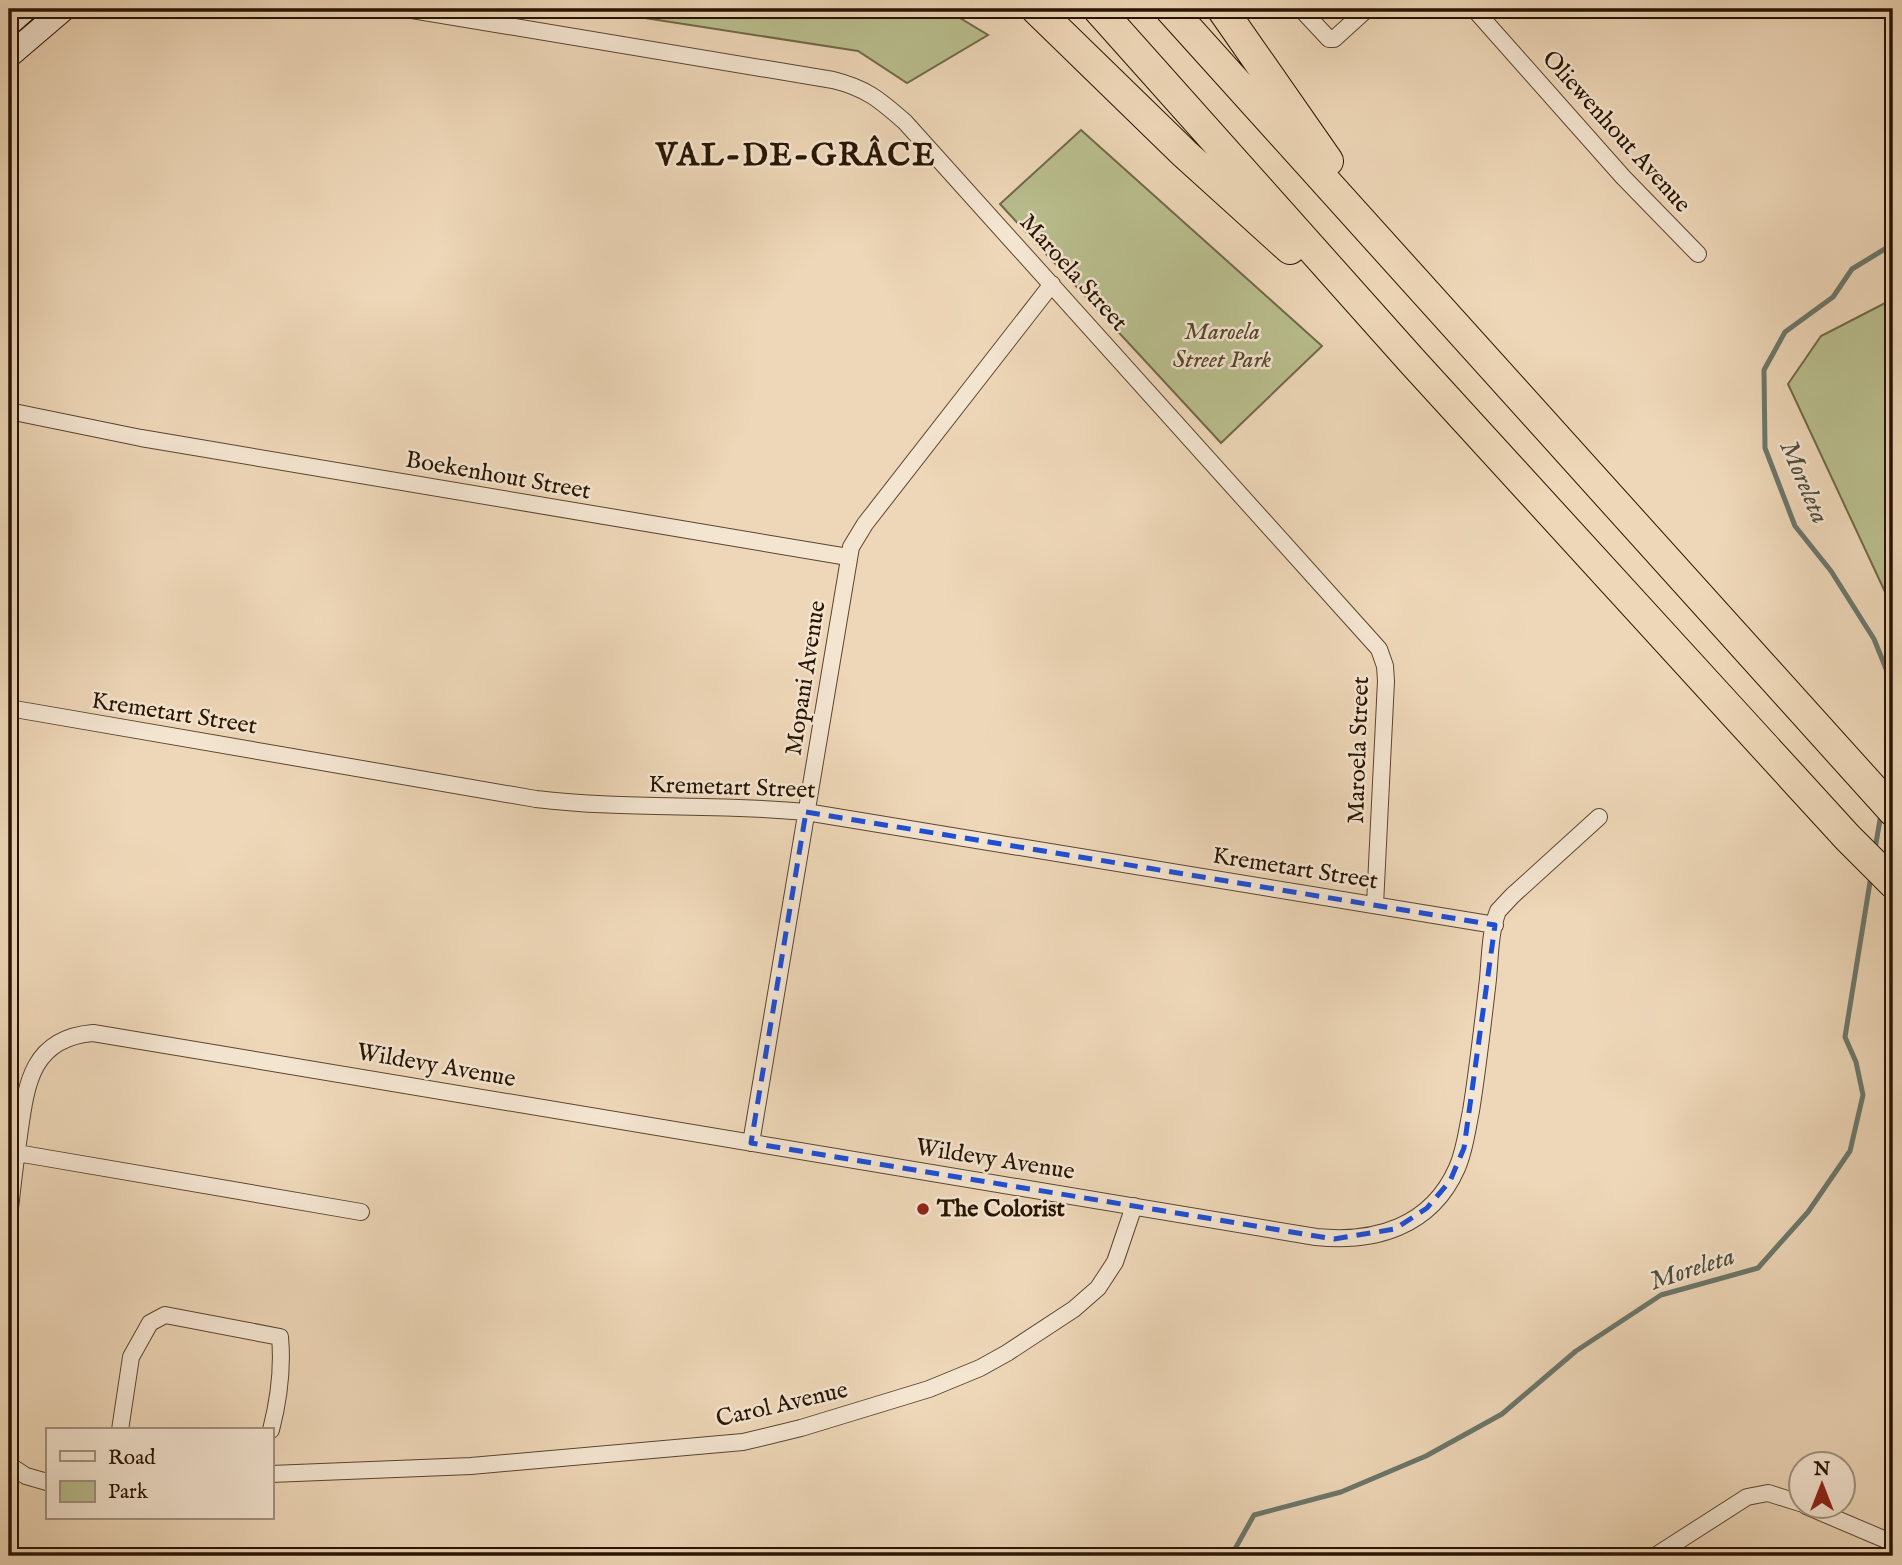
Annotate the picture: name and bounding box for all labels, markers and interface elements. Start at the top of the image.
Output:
street label: Oliewenhout Avenue [1535,44,1697,220]
district label: VAL-DE-GRÂCE [655,134,936,177]
street label: Maroela Street [1012,208,1134,338]
park label: Maroela Street Park [1173,317,1272,376]
water label: Moreleta [1772,435,1836,529]
street label: Boekenhout Street [403,444,593,508]
street label: Mopani Avenue [778,598,834,758]
street label: Maroela Street [1341,676,1377,824]
street label: Kremetart Street [89,686,259,742]
street label: Kremetart Street [648,770,816,806]
street label: Kremetart Street [1210,841,1380,897]
street label: Wildevy Avenue [354,1037,518,1095]
street label: Wildevy Avenue [913,1132,1077,1188]
place label: The Colorist [936,1194,1066,1225]
marker: The Colorist [915,1201,931,1217]
water label: Moreleta [1645,1240,1739,1298]
street label: Carol Avenue [713,1375,851,1435]
legend [46,1428,273,1520]
text: Road [108,1445,156,1472]
north arrow [1786,1450,1856,1520]
text: N [1813,1458,1831,1482]
text: Park [108,1479,149,1506]

